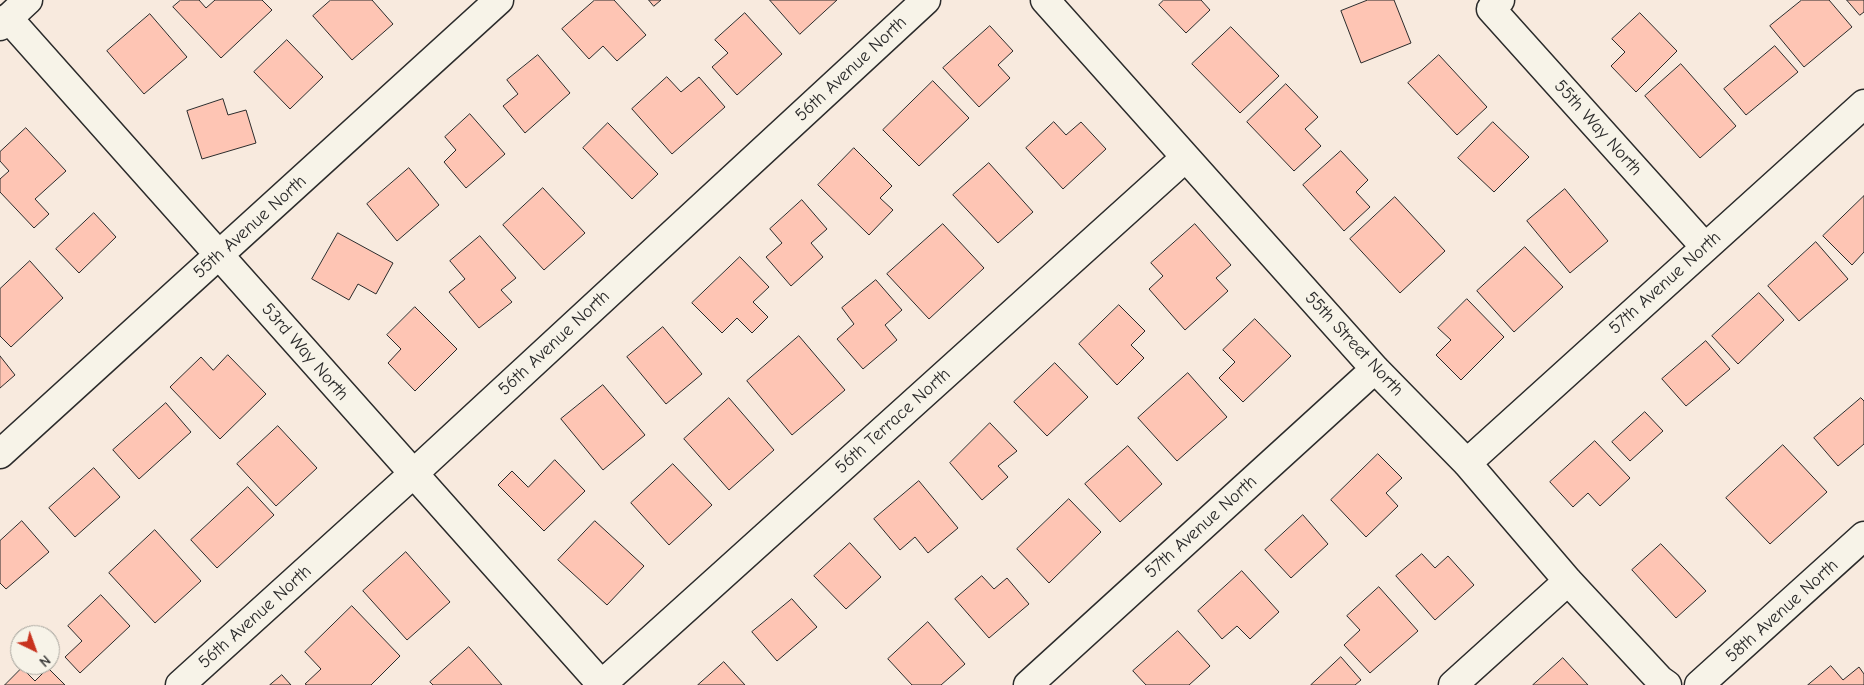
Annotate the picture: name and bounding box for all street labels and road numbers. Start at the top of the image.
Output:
street label: 56th Avenue North [791,12,911,126]
street label: 55th Way North [1549,76,1647,180]
street label: 55th Avenue North [189,171,311,283]
street label: 57th Avenue North [1605,227,1725,339]
street label: 56th Avenue North [494,286,614,400]
street label: 55th Street North [1300,287,1408,401]
street label: 53rd Way North [257,299,353,405]
street label: 56th Terrace North [831,364,955,478]
street label: 57th Avenue North [1141,471,1261,583]
street label: 58th Avenue North [1721,555,1843,667]
street label: 56th Avenue North [194,561,316,673]

